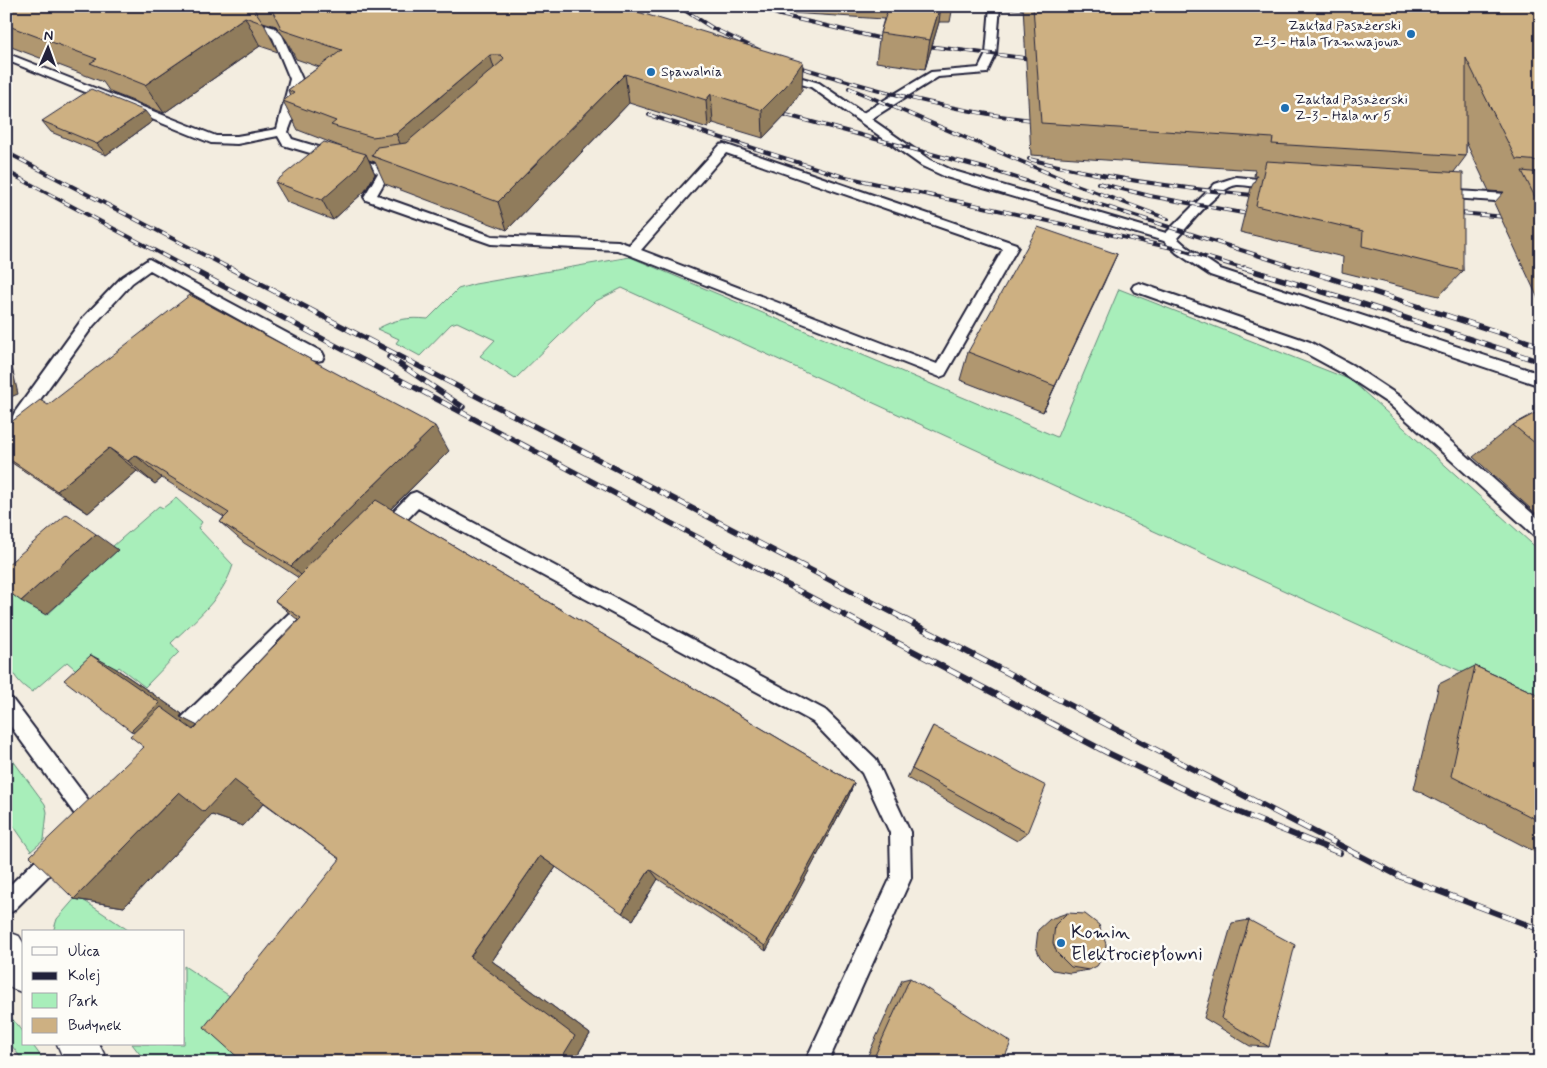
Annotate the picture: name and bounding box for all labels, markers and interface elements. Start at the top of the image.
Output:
place label: Zakład Pasażerski Z-3 - Hala Tramwajowa [1253,17,1402,51]
north arrow [22,22,72,72]
text: N [43,27,53,45]
marker: Zakład Pasażerski Z-3 - Hala Tramwajowa [1405,28,1417,40]
place label: Spawalnia [661,63,722,81]
marker: Spawalnia [645,66,657,78]
place label: Zakład Pasażerski Z-3 - Hala nr 5 [1295,91,1408,125]
marker: Zakład Pasażerski Z-3 - Hala nr 5 [1279,102,1291,114]
place label: Komin Elektrociepłowni [1071,920,1203,967]
legend [22,930,185,1046]
marker: Komin Elektrociepłowni [1055,937,1067,949]
text: Ulica [68,942,101,962]
text: Kolej [68,966,100,986]
text: Park [68,992,98,1012]
text: Budynek [68,1016,122,1036]

